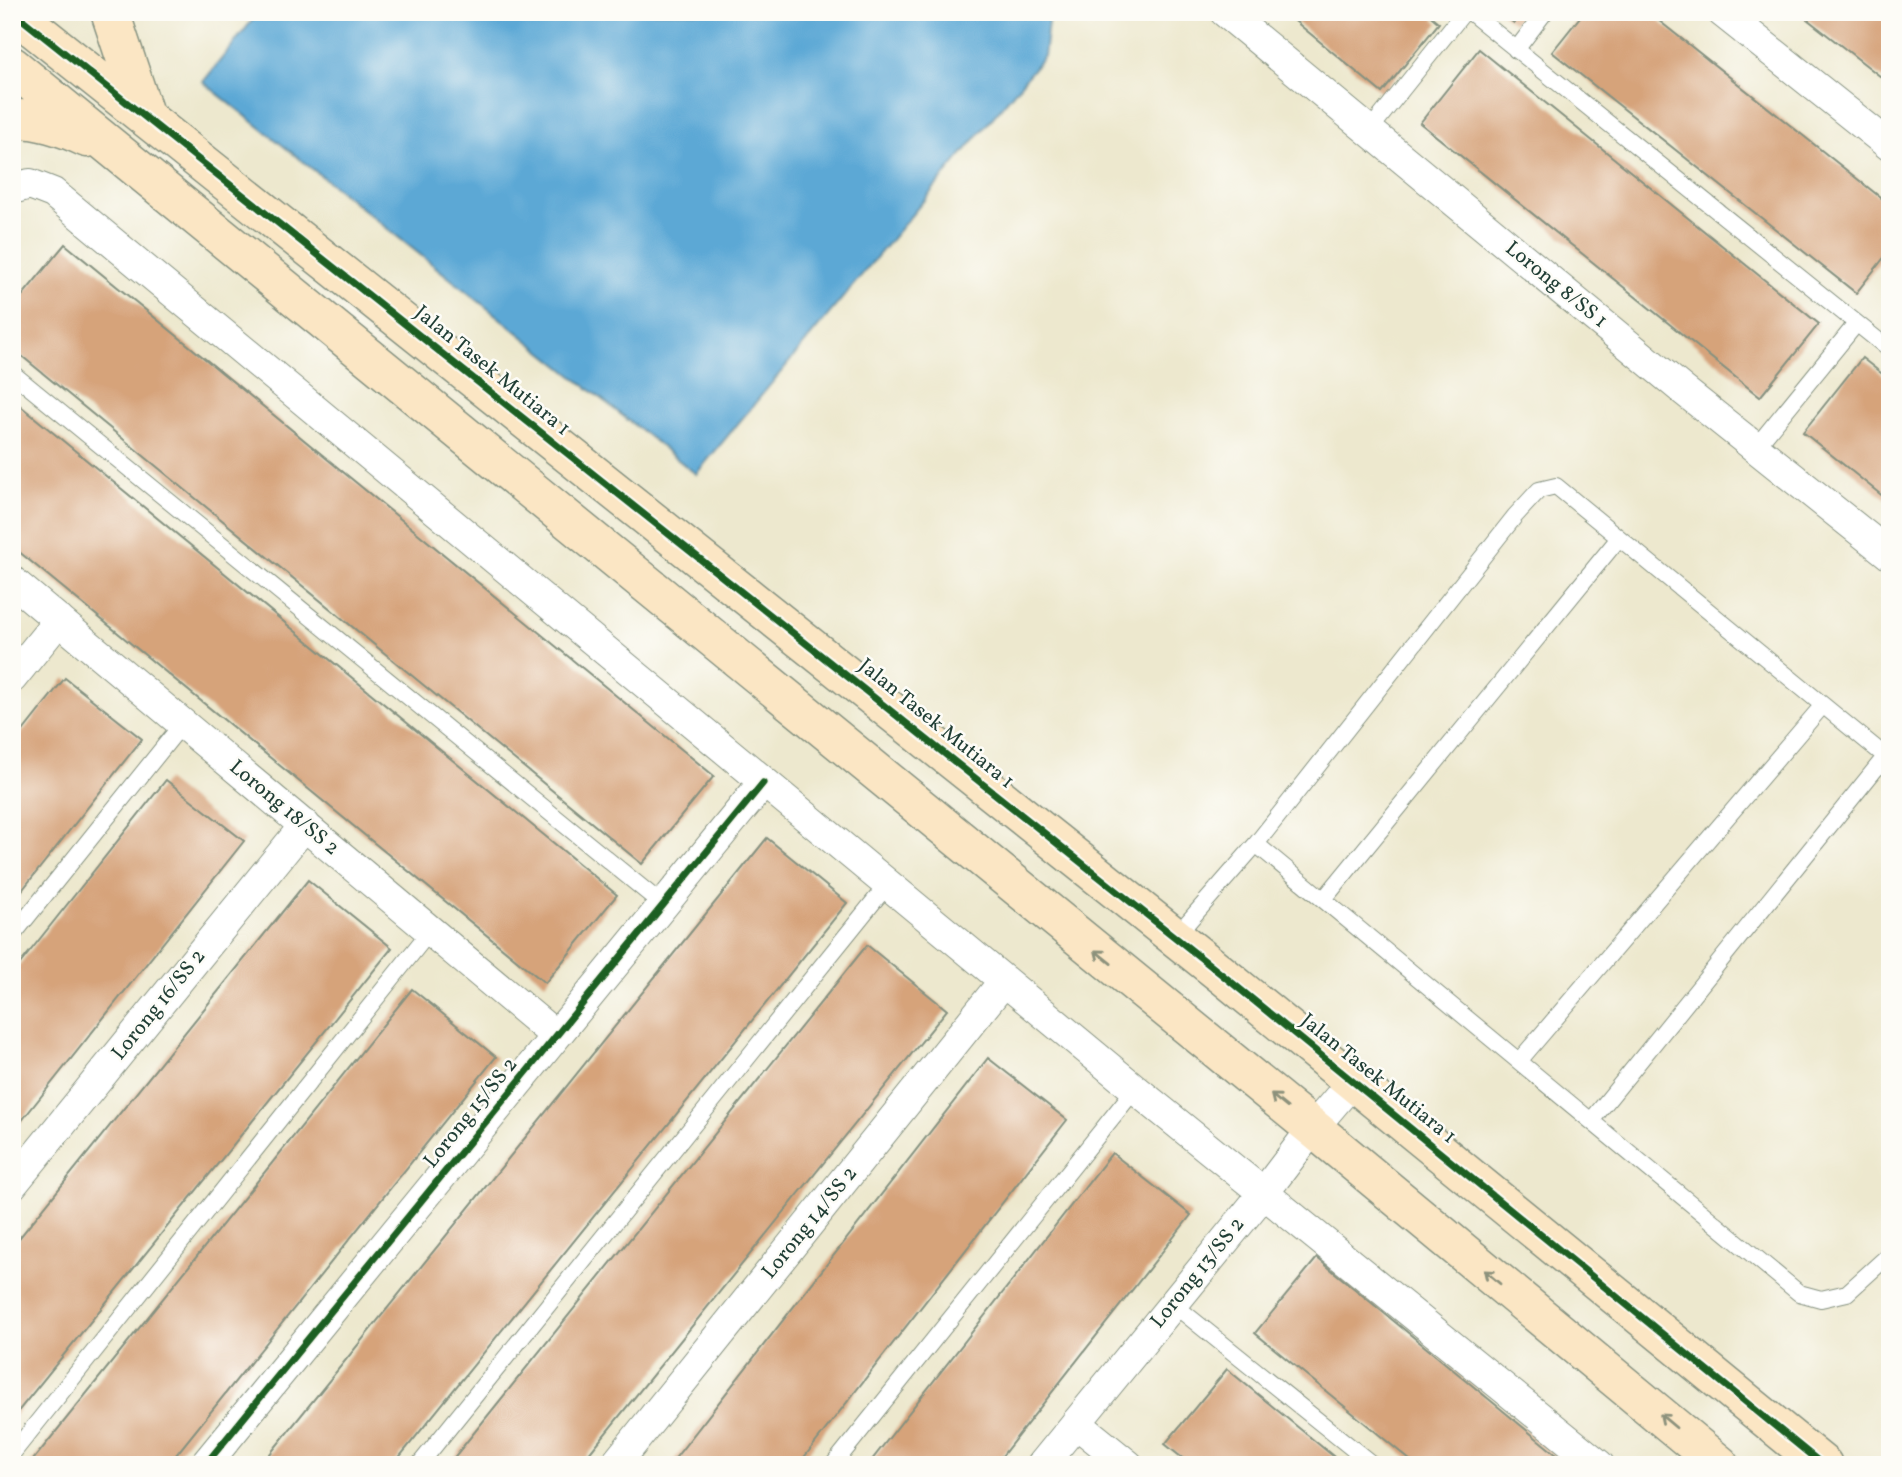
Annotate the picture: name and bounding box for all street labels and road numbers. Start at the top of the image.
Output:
street label: Lorong 8/SS 1 [1499,235,1613,335]
street label: Jalan Tasek Mutiara 1 [408,299,576,443]
street label: Jalan Tasek Mutiara 1 [852,652,1020,796]
street label: Lorong 18/SS 2 [223,753,345,863]
street label: Lorong 16/SS 2 [105,943,213,1067]
street label: Jalan Tasek Mutiara 1 [1294,1007,1462,1151]
street label: Lorong 15/SS 2 [417,1051,525,1175]
street label: Lorong 14/SS 2 [756,1160,864,1286]
street label: Lorong 13/SS 2 [1144,1211,1252,1335]

